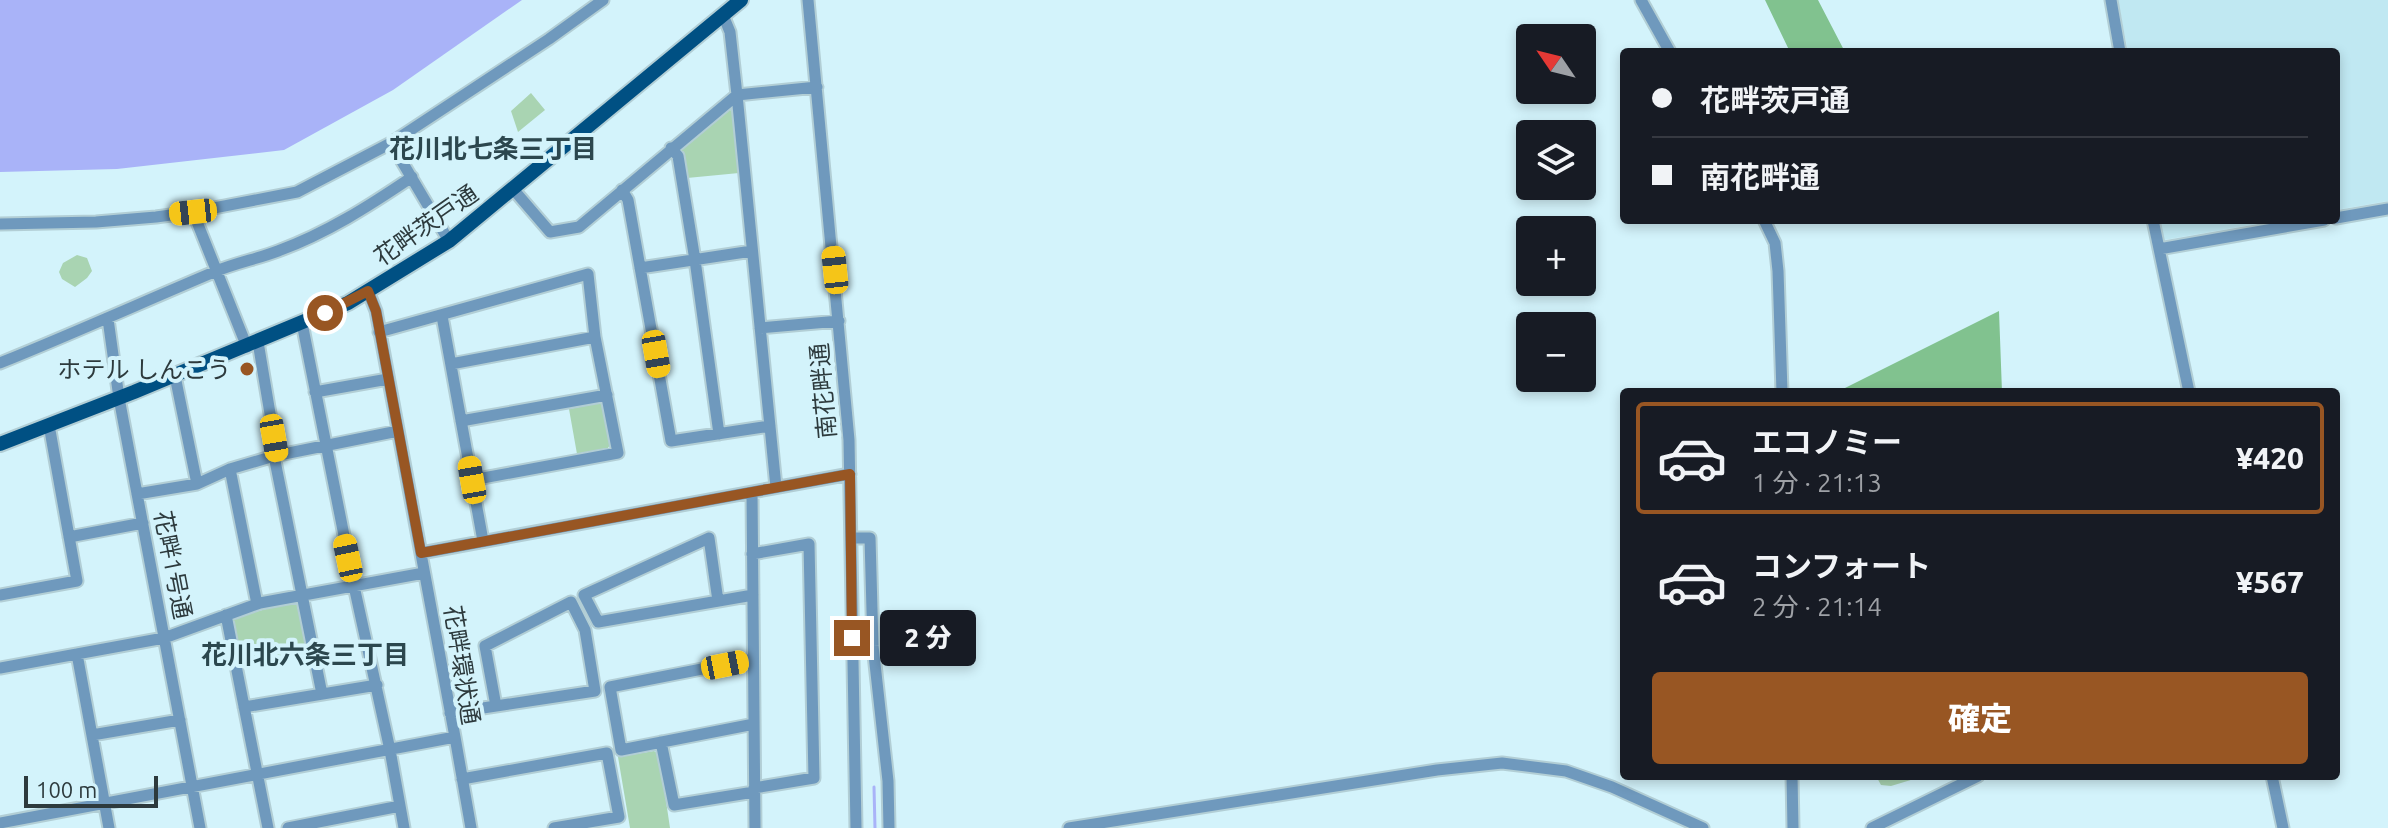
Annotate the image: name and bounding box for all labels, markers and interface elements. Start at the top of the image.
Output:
north arrow [1516,24,1596,104]
map controls [1516,24,1596,392]
text: 花畔茨戸通 [1700,83,1850,117]
button: layers [1516,120,1596,200]
district label: 花川北七条三丁目 [389,134,597,163]
text: 南花畔通 [1700,160,1820,194]
street label: 花畔茨戸通 [369,180,483,270]
car [168,198,218,226]
button: + [1516,216,1596,296]
car [821,245,849,295]
route start [307,295,343,331]
button: − [1516,312,1596,392]
car [640,328,672,380]
street label: 南花畔通 [805,342,841,440]
place label: ホテル しんこう [58,356,231,383]
marker: ホテル しんこう [238,360,256,378]
car [258,412,290,464]
icon: car [1656,422,1728,494]
text: エコノミー [1752,425,1902,459]
text: ¥420 [2236,441,2304,475]
car [456,454,488,506]
text: 1 分 · 21:13 [1752,468,1882,497]
street label: 花畔1号通 [149,509,197,621]
car [331,532,365,584]
icon: car [1656,546,1728,618]
text: コンフォート [1752,549,1931,583]
text: ¥567 [2236,565,2304,599]
text: 2 分 · 21:14 [1752,592,1882,621]
street label: 花畔環状通 [439,604,485,726]
callout: 2 分 [880,610,976,666]
route end [834,620,870,656]
text: 2 分 [905,623,951,652]
district label: 花川北六条三丁目 [201,640,409,669]
car [699,649,751,681]
button: 確定 [1652,672,2308,764]
scale bar [24,772,158,808]
text: 100 m [36,777,97,802]

